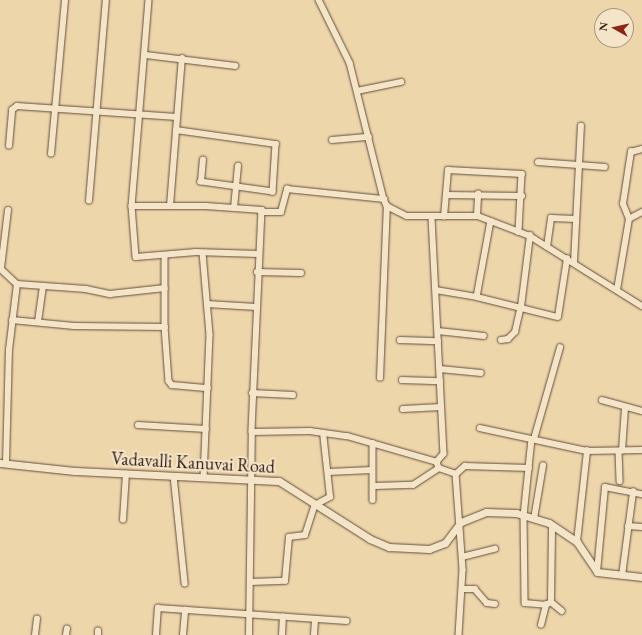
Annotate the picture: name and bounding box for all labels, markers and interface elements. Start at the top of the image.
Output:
north arrow [594,8,634,48]
text: N [596,21,611,32]
street label: Vadavalli Kanuvai Road [111,448,275,478]

